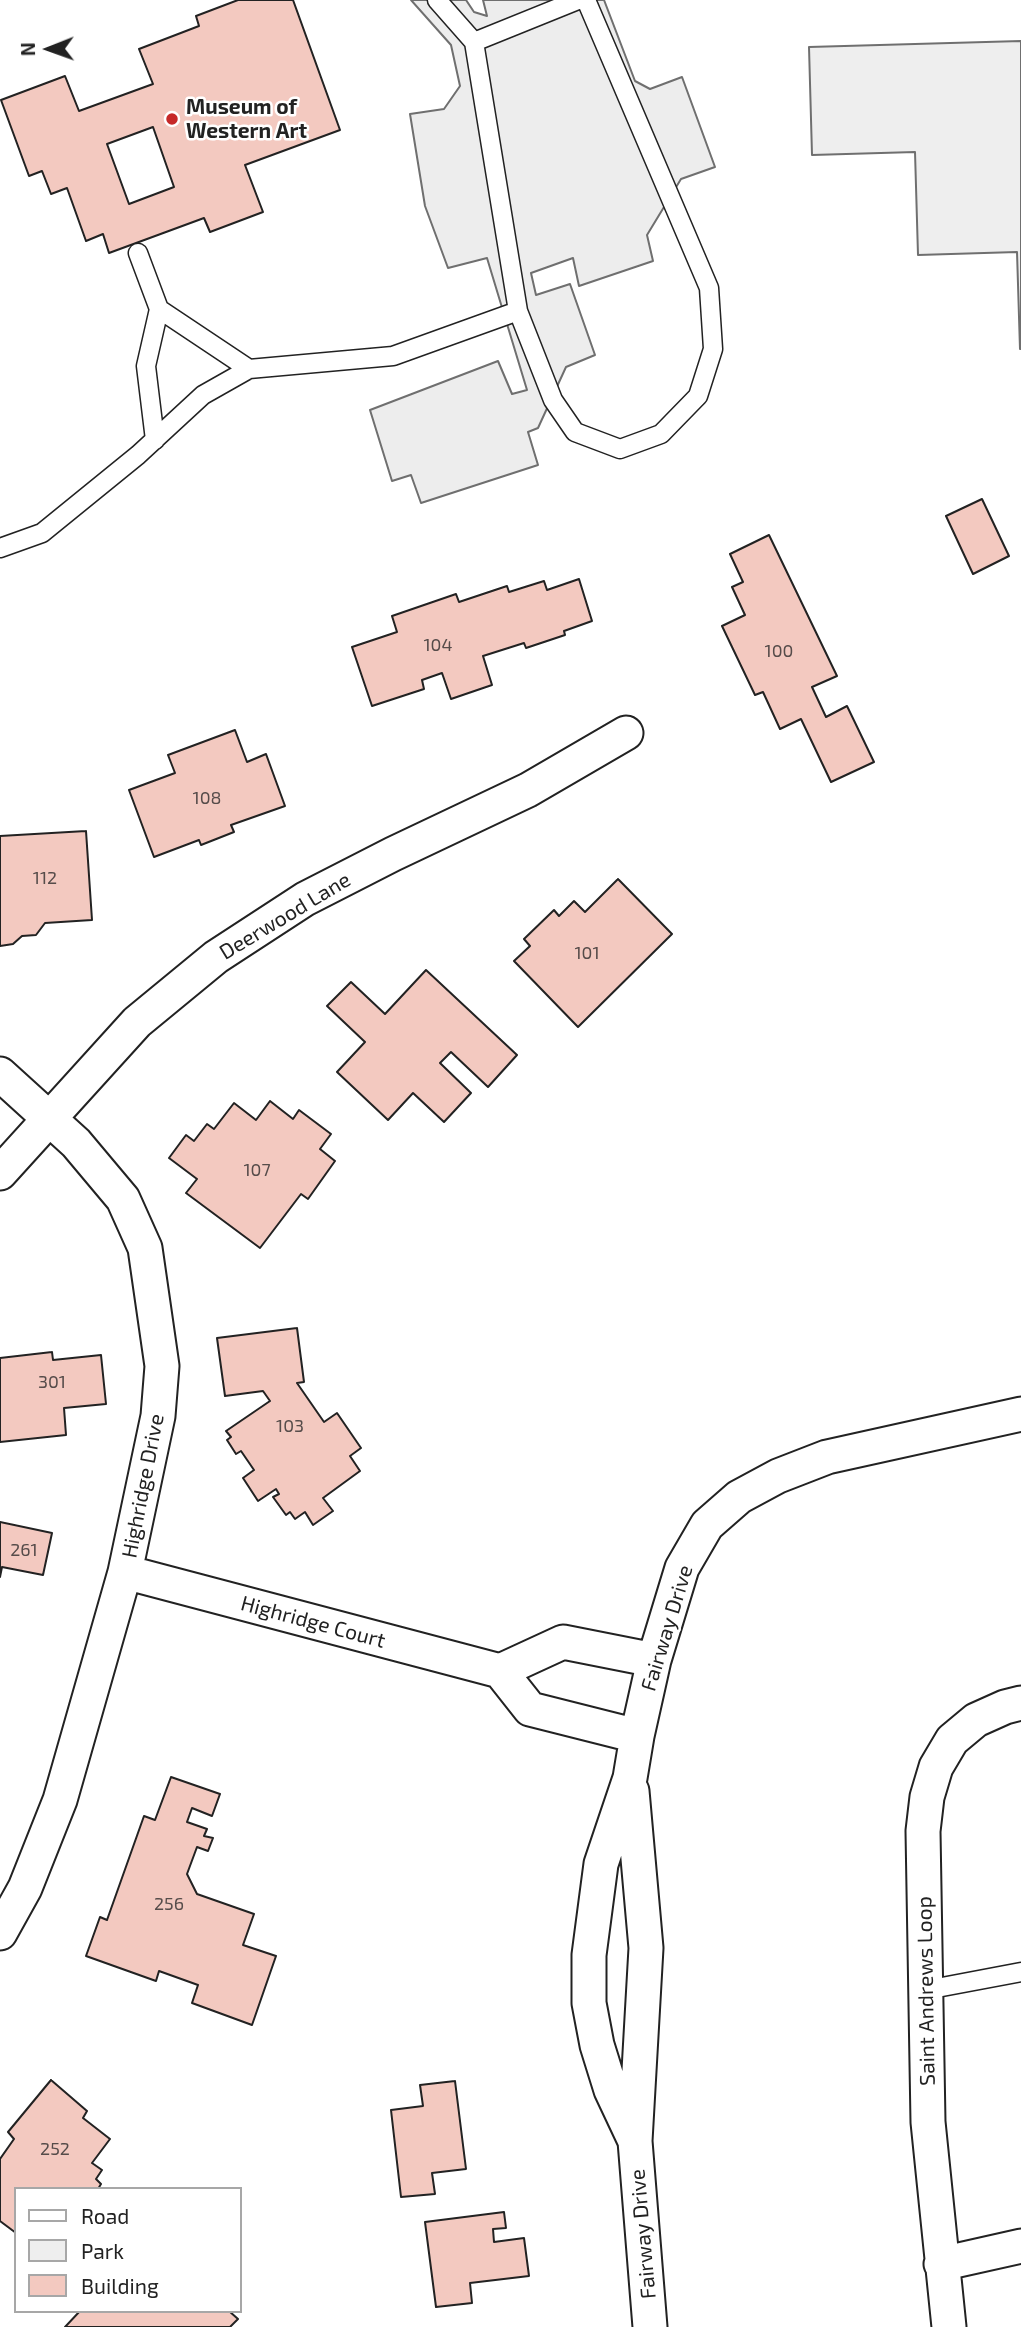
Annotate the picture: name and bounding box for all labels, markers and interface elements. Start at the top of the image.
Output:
north arrow [14,14,84,84]
text: N [16,42,39,56]
place label: Museum of Western Art [186,94,307,144]
marker: Museum of Western Art [164,111,180,127]
house number: 104 [423,634,453,656]
house number: 100 [765,640,793,662]
house number: 108 [193,787,221,809]
house number: 112 [33,867,57,889]
street label: Deerwood Lane [215,867,355,965]
house number: 101 [574,942,600,964]
house number: 107 [243,1159,271,1181]
house number: 301 [38,1371,66,1393]
street label: Highridge Drive [117,1412,169,1560]
house number: 103 [276,1415,304,1437]
house number: 261 [10,1539,38,1561]
street label: Fairway Drive [636,1562,698,1694]
street label: Highridge Court [238,1591,388,1653]
house number: 256 [154,1893,184,1915]
street label: Saint Andrews Loop [912,1896,940,2086]
house number: 252 [40,2138,70,2160]
street label: Fairway Drive [625,2168,661,2300]
legend [14,2187,242,2313]
text: Road [81,2203,129,2228]
text: Park [81,2238,124,2263]
text: Building [81,2273,159,2298]

